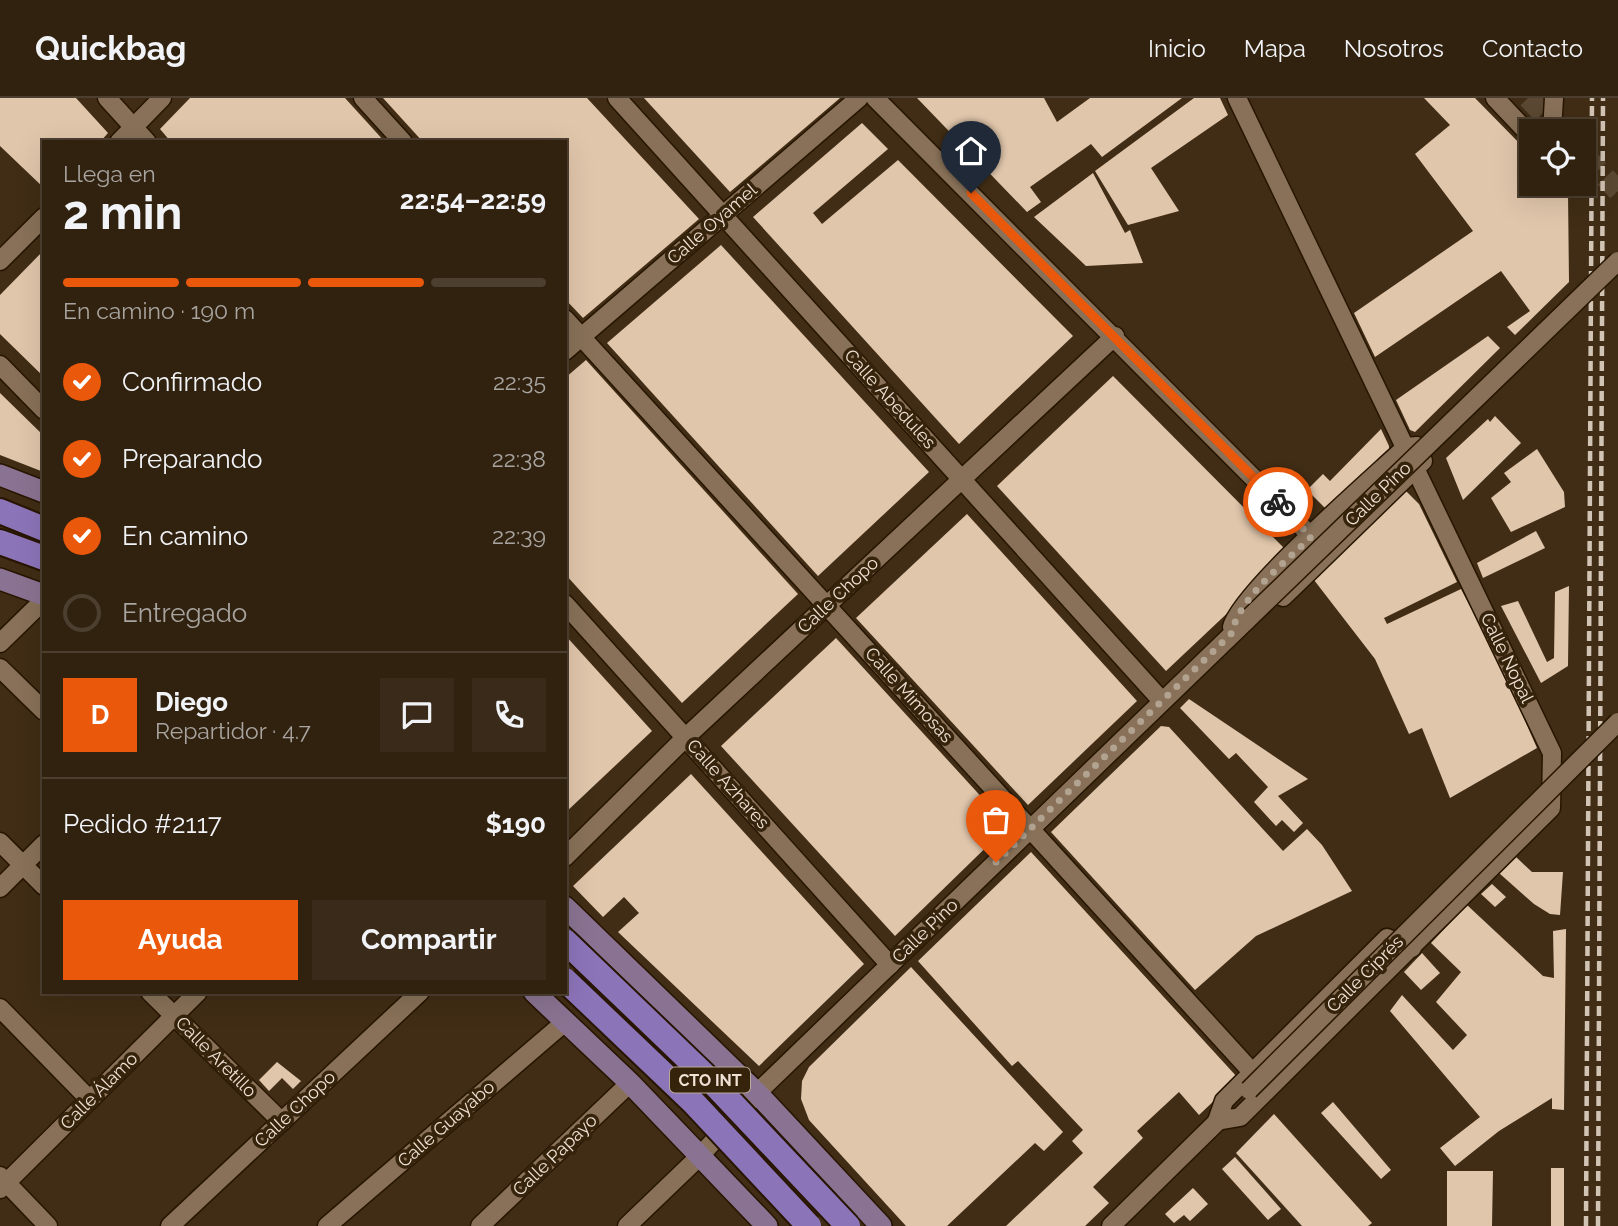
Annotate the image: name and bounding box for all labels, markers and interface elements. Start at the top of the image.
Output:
text: Quickbag [35,29,187,68]
text: Inicio [1148,34,1206,63]
text: Mapa [1244,34,1306,63]
text: Nosotros [1344,34,1444,63]
text: Contacto [1482,34,1583,63]
map controls [1519,119,1596,196]
button: locate [1519,119,1596,196]
pin [941,121,1001,193]
icon: home [952,132,990,170]
text: Llega en [63,160,156,187]
street label: Calle Oyamel [663,179,761,268]
text: 22:54–22:59 [400,185,546,215]
text: 2 min [63,186,182,240]
text: En camino · 190 m [63,297,255,324]
street label: Calle Abedules [840,345,941,453]
icon: check [63,363,101,401]
text: Confirmado [122,367,262,397]
text: 22:35 [493,368,546,395]
icon: check [63,440,101,478]
text: Preparando [122,444,262,474]
text: 22:38 [492,445,546,472]
street label: Calle Pino [1340,457,1415,530]
courier [1243,467,1313,537]
icon: bike [1259,483,1297,521]
icon: check [63,517,101,555]
text: En camino [122,521,248,551]
text: 22:39 [492,522,546,549]
street label: Calle Chopo [793,552,883,637]
text: Entregado [122,598,247,628]
street label: Calle Nopal [1477,609,1538,706]
street label: Calle Mimosas [861,643,958,747]
button: chat [380,678,454,752]
button: phone [472,678,546,752]
text: Diego [155,687,228,717]
text: D [91,700,109,730]
text: Repartidor · 4.7 [155,717,311,744]
street label: Calle Azhares [683,735,774,833]
pin [966,790,1026,862]
icon: bag [977,801,1015,839]
text: Pedido #2117 [63,809,222,839]
text: $190 [485,809,546,839]
street label: Calle Pino [887,894,962,967]
button: Ayuda [63,900,298,980]
button: Compartir [312,900,546,980]
street label: Calle Ciprés [1322,931,1408,1016]
street label: Calle Aretillo [172,1012,261,1102]
street label: Calle Álamo [55,1047,142,1134]
street label: Calle Chopo [250,1066,340,1151]
road number: CTO INT [670,1068,750,1092]
street label: Calle Guayabo [393,1076,499,1171]
street label: Calle Papayo [508,1109,601,1200]

